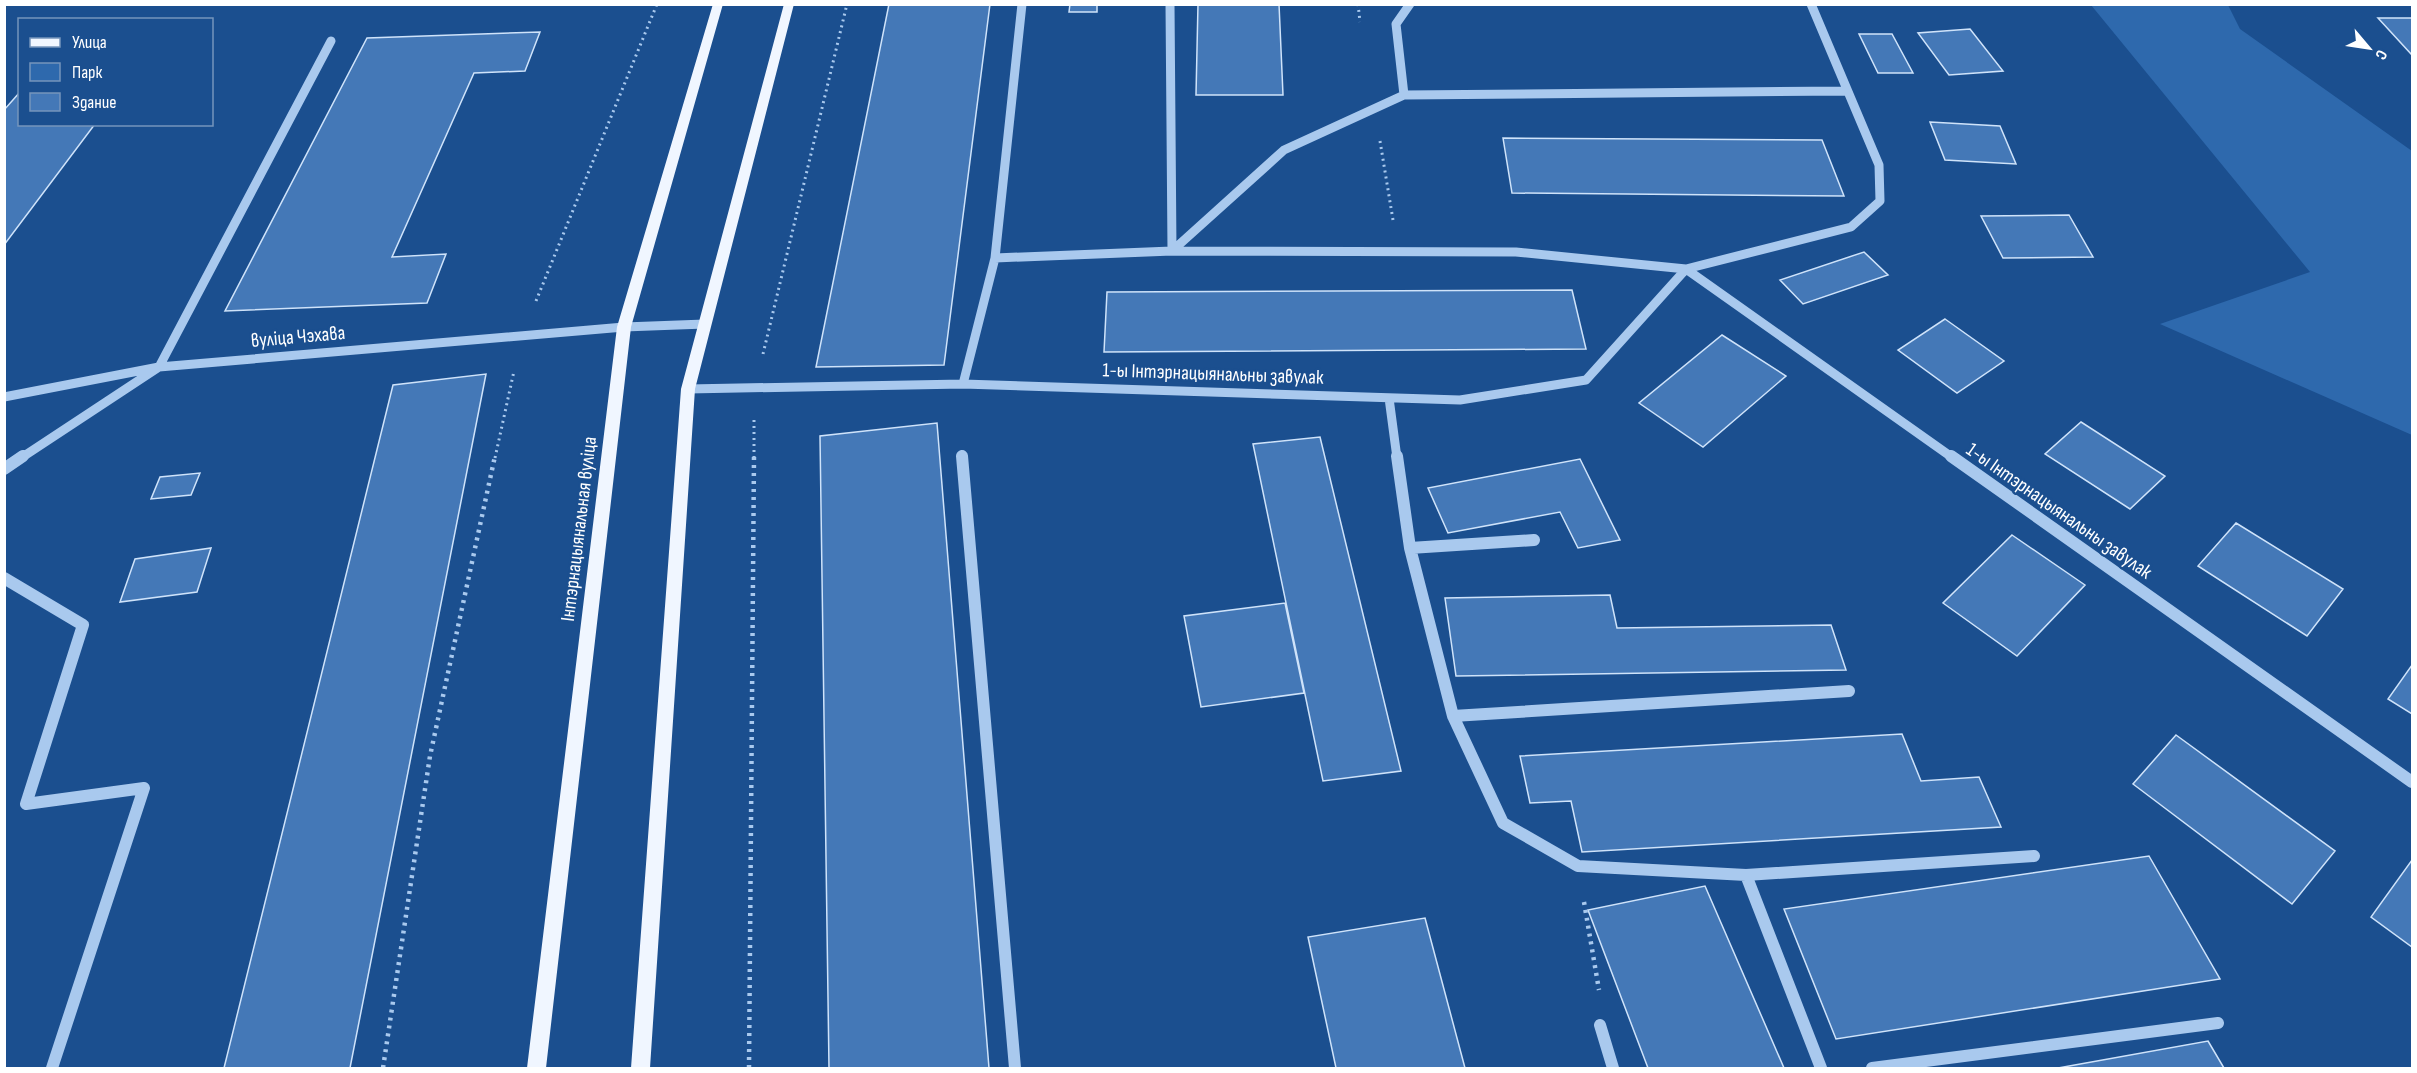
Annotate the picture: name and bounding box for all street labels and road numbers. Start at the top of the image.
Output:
street label: вуліца Чэхава [250,321,346,353]
street label: 1-ы Інтэрнацыянальны завулак [1102,358,1324,390]
street label: Інтэрнацыянальная вуліца [556,435,602,623]
street label: 1-ы Інтэрнацыянальны завулак [1962,438,2157,585]

